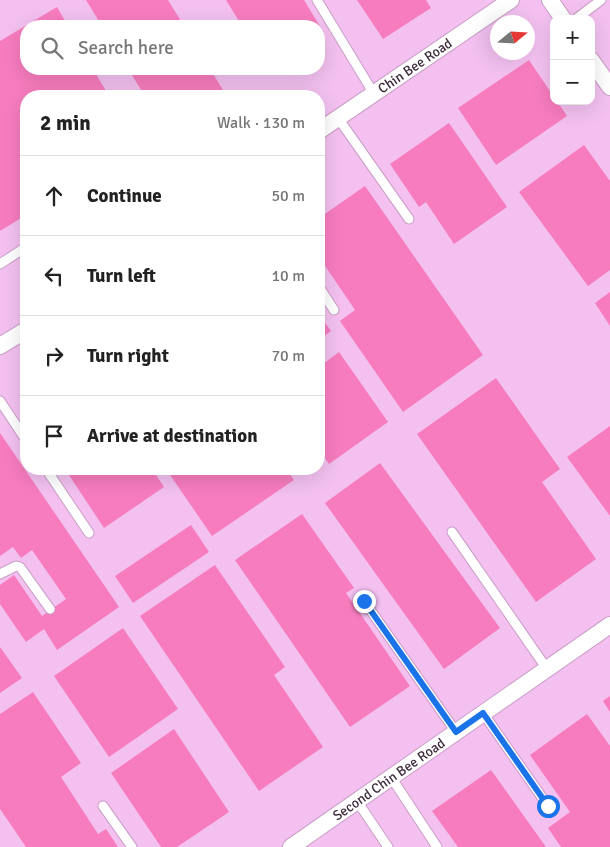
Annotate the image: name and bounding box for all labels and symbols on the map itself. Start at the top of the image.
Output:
north arrow [490,15,535,60]
street label: Chin Bee Road [374,34,455,97]
route end [353,590,376,613]
street label: Second Chin Bee Road [329,734,448,824]
route start [537,795,560,818]

